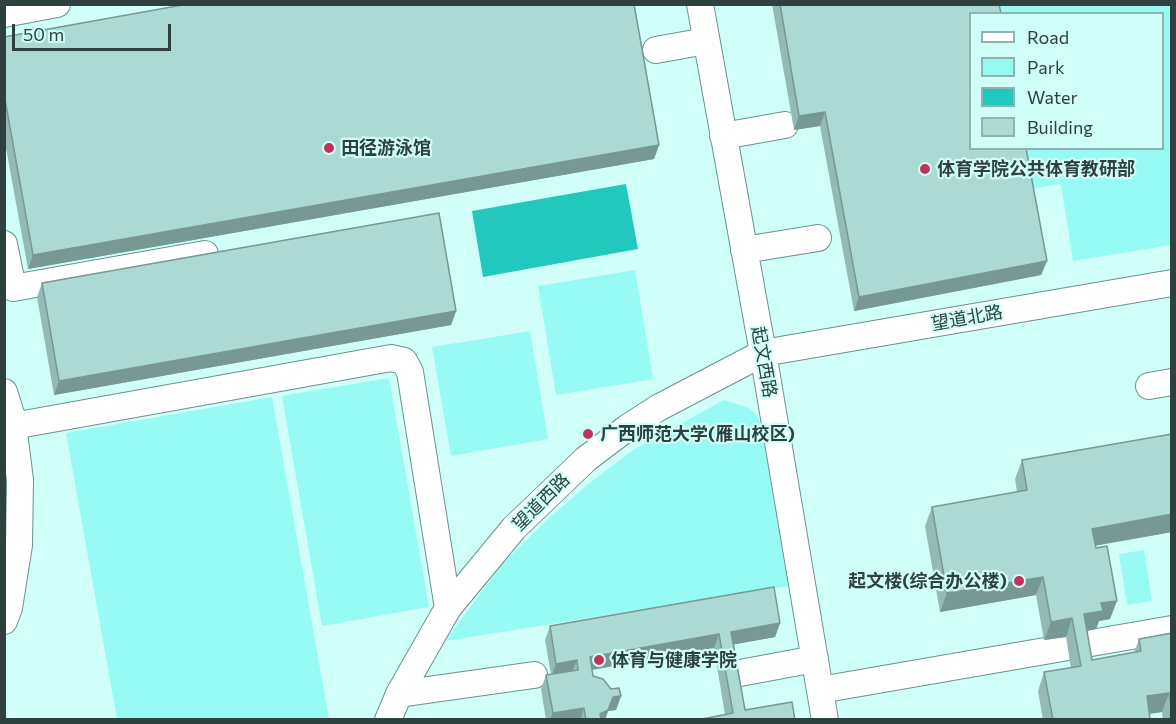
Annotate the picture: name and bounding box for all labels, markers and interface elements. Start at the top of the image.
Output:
scale bar [15,12,174,50]
legend [969,12,1164,150]
text: 50 m [23,23,64,45]
text: Road [1027,26,1069,48]
text: Park [1027,56,1065,78]
text: Water [1027,86,1078,108]
text: Building [1027,116,1093,138]
place label: 田径游泳馆 [341,137,431,159]
marker: 田径游泳馆 [322,141,336,155]
place label: 体育学院公共体育教研部 [937,158,1135,180]
marker: 体育学院公共体育教研部 [918,162,932,176]
street label: 望道北路 [930,301,1004,335]
street label: 起文西路 [747,325,781,399]
place label: 广西师范大学(雁山校区) [600,423,795,445]
marker: 广西师范大学(雁山校区) [581,427,595,441]
street label: 望道西路 [508,469,574,535]
place label: 起文楼(综合办公楼) [848,570,1007,592]
marker: 起文楼(综合办公楼) [1012,574,1026,588]
place label: 体育与健康学院 [611,649,737,671]
marker: 体育与健康学院 [592,653,606,667]

